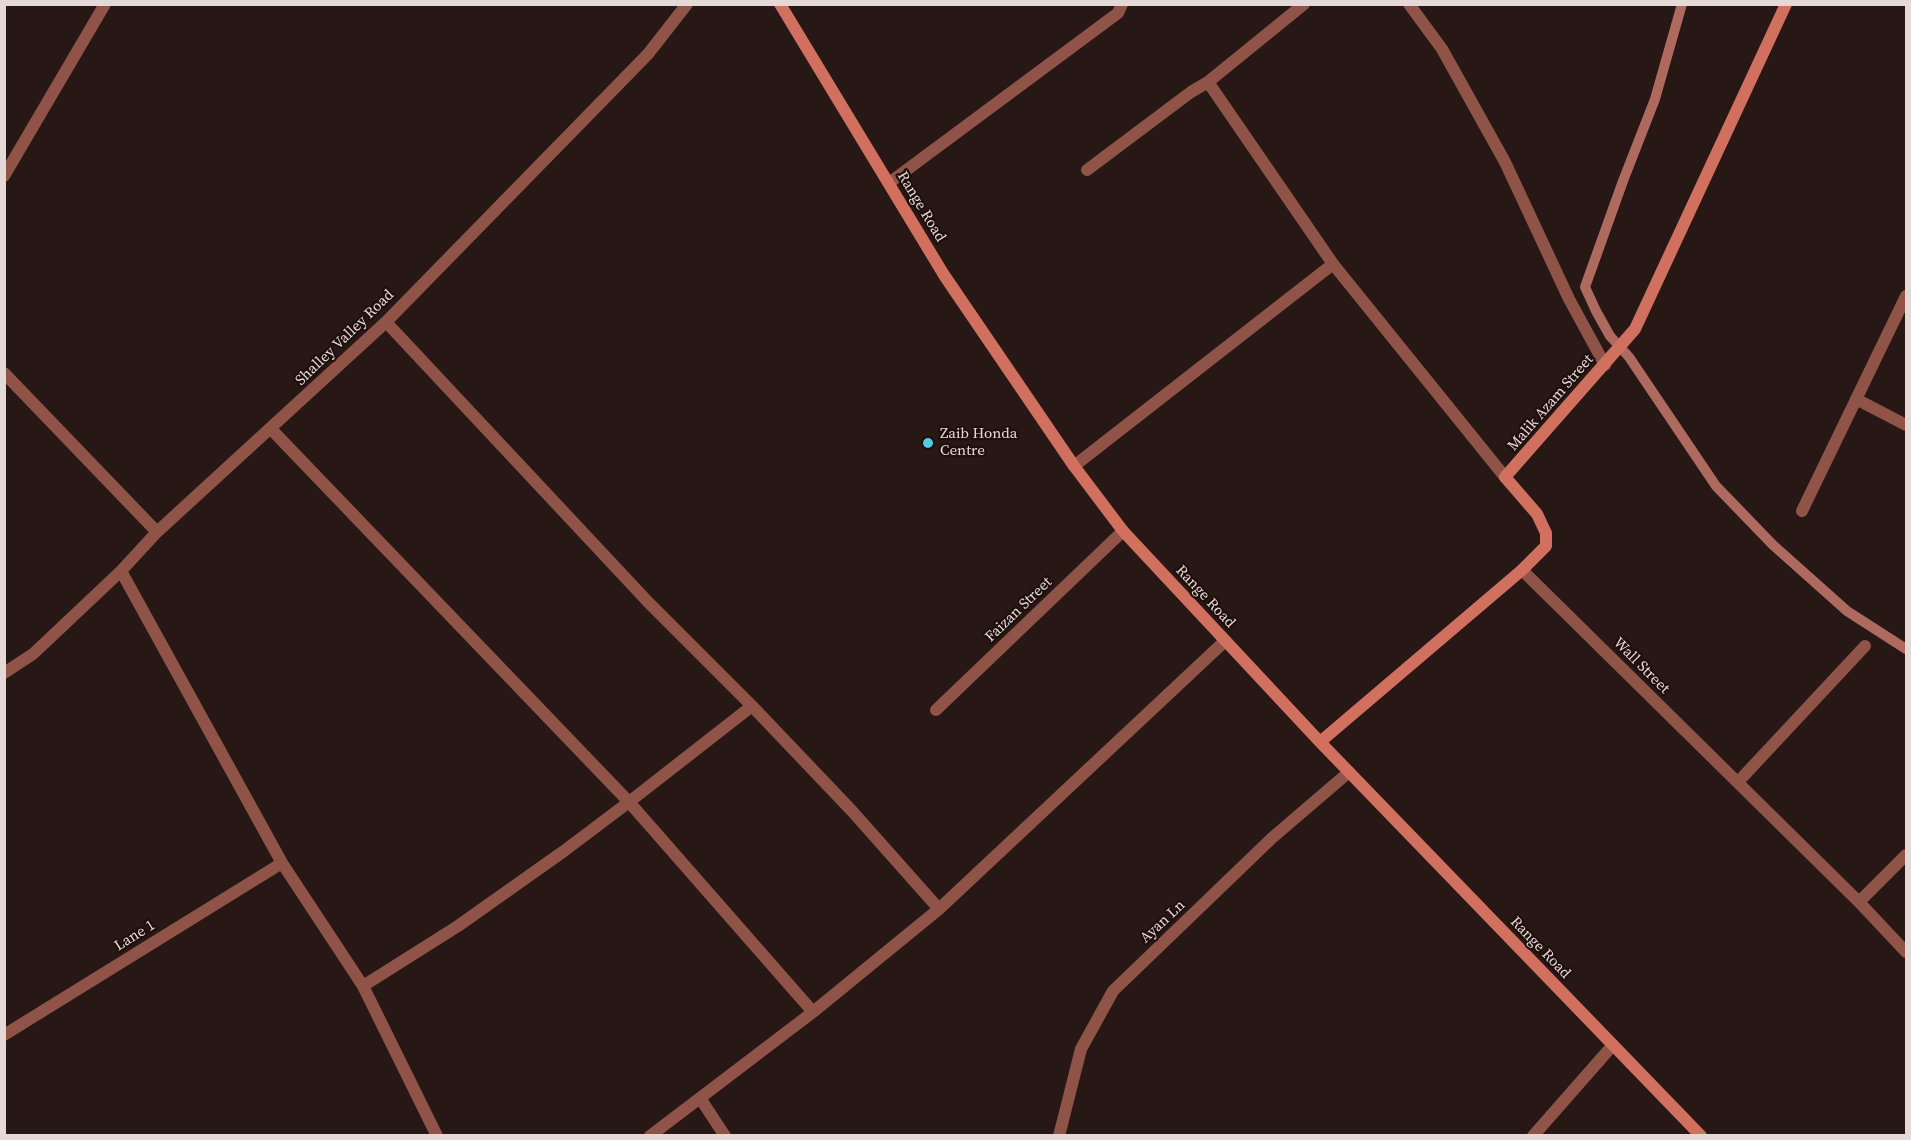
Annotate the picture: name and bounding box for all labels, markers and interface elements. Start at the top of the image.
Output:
street label: Range Road [893,168,949,246]
street label: Shalley Valley Road [292,286,398,390]
street label: Malik Azam Street [1504,351,1598,455]
place label: Zaib Honda Centre [940,425,1017,460]
marker: Zaib Honda Centre [921,436,935,450]
street label: Range Road [1171,562,1239,632]
street label: Faizan Street [982,574,1056,646]
street label: Wall Street [1609,634,1673,698]
street label: Ayan Ln [1137,897,1189,947]
street label: Range Road [1506,913,1574,983]
street label: Lane 1 [111,917,159,955]

